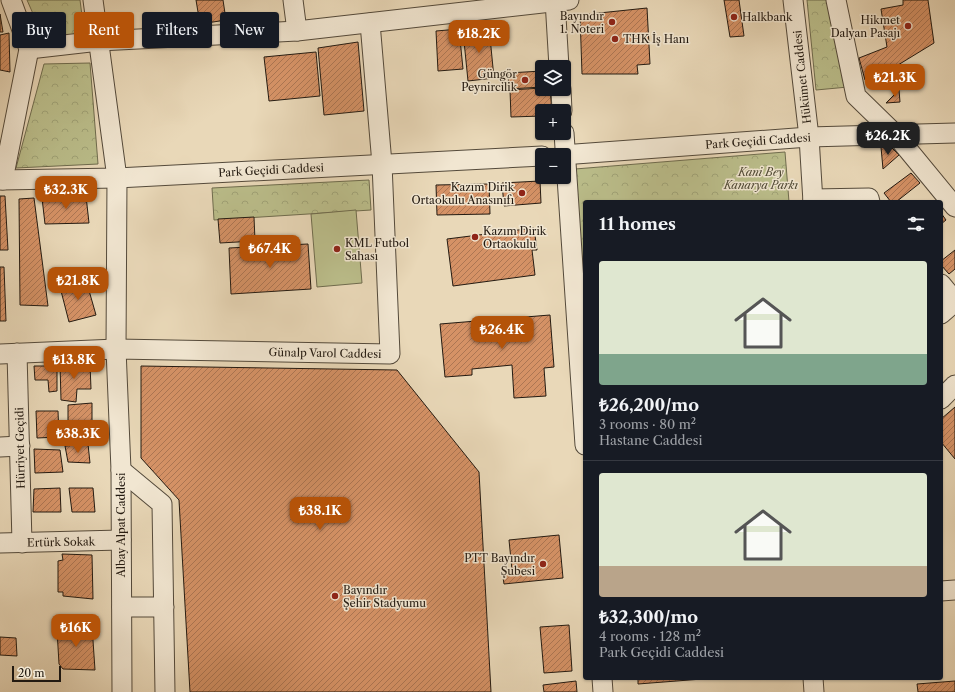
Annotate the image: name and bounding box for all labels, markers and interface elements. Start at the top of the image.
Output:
place label: Bayındır 1. Noteri [560,9,605,36]
place label: Halkbank [742,10,793,24]
chip: Buy [12,12,66,48]
chip: Rent [74,12,134,48]
chip: Filters [142,12,212,48]
chip: New [220,12,279,48]
marker: Halkbank [729,12,739,22]
place label: Hikmet Dalyan Pasajı [831,13,901,40]
marker: Bayındır 1. Noteri [607,17,617,27]
pin: ₺18.2K [446,20,512,54]
marker: Hikmet Dalyan Pasajı [903,21,913,31]
text: ₺18.2K [458,25,500,41]
street label: Hükümet Caddesi [790,29,814,124]
place label: THK İş Hanı [623,31,690,46]
marker: THK İş Hanı [610,34,620,44]
map controls [535,60,571,184]
button: layers [535,60,571,96]
pin: ₺21.3K [862,64,928,98]
place label: Güngör Peynircilik [461,67,518,94]
text: ₺21.3K [874,69,916,85]
marker: Güngör Peynircilik [520,75,530,85]
button: + [535,104,571,140]
pin: ₺26.2K [855,122,921,156]
text: ₺26.2K [866,127,910,143]
street label: Park Geçidi Caddesi [705,130,812,152]
button: − [535,148,571,184]
street label: Park Geçidi Caddesi [218,160,325,180]
park label: Kani Bey Kanarya Parkı [723,165,798,192]
pin: ₺32.3K [33,176,99,210]
place label: Kazım Dirik Ortaokulu Anasınıfı [411,180,515,207]
text: ₺32.3K [44,181,88,197]
marker: Kazım Dirik Ortaokulu Anasınıfı [517,188,527,198]
icon: filters [905,213,927,235]
text: 11 homes [599,214,676,234]
place label: Kazım Dirik Ortaokulu [483,224,547,251]
marker: Kazım Dirik Ortaokulu [470,232,480,242]
pin: ₺67.4K [237,235,303,269]
place label: KML Futbol Sahası [345,236,410,263]
text: ₺67.4K [249,240,291,256]
marker: KML Futbol Sahası [332,244,342,254]
pin: ₺21.8K [45,267,111,301]
text: ₺21.8K [57,272,99,288]
icon: home [727,287,799,359]
pin: ₺26.4K [469,316,535,350]
text: ₺26.4K [480,321,524,337]
street label: Günalp Varol Caddesi [268,345,382,361]
pin: ₺13.8K [41,346,107,380]
text: ₺13.8K [53,351,95,367]
text: ₺26,200/mo [599,395,699,415]
street label: Hürriyet Geçidi [12,407,28,489]
text: 3 rooms · 80 m² [599,416,696,432]
pin: ₺38.3K [45,420,111,454]
text: ₺38.3K [56,425,100,441]
text: Hastane Caddesi [599,432,702,448]
street label: Albay Alpat Caddesi [114,472,128,578]
pin: ₺38.1K [287,497,353,531]
icon: home [727,499,799,571]
text: ₺38.1K [299,502,341,518]
street label: Ertürk Sokak [27,534,96,550]
place label: PTT Bayındır Şubesi [464,551,536,578]
marker: PTT Bayındır Şubesi [538,559,548,569]
place label: Bayındır Şehir Stadyumu [343,583,426,610]
marker: Bayındır Şehir Stadyumu [330,591,340,601]
text: ₺32,300/mo [599,607,698,627]
pin: ₺16K [52,614,100,648]
text: ₺16K [60,619,92,635]
text: 4 rooms · 128 m² [599,628,701,644]
text: Park Geçidi Caddesi [599,644,724,660]
scale bar [12,664,61,683]
text: 20 m [18,666,44,680]

